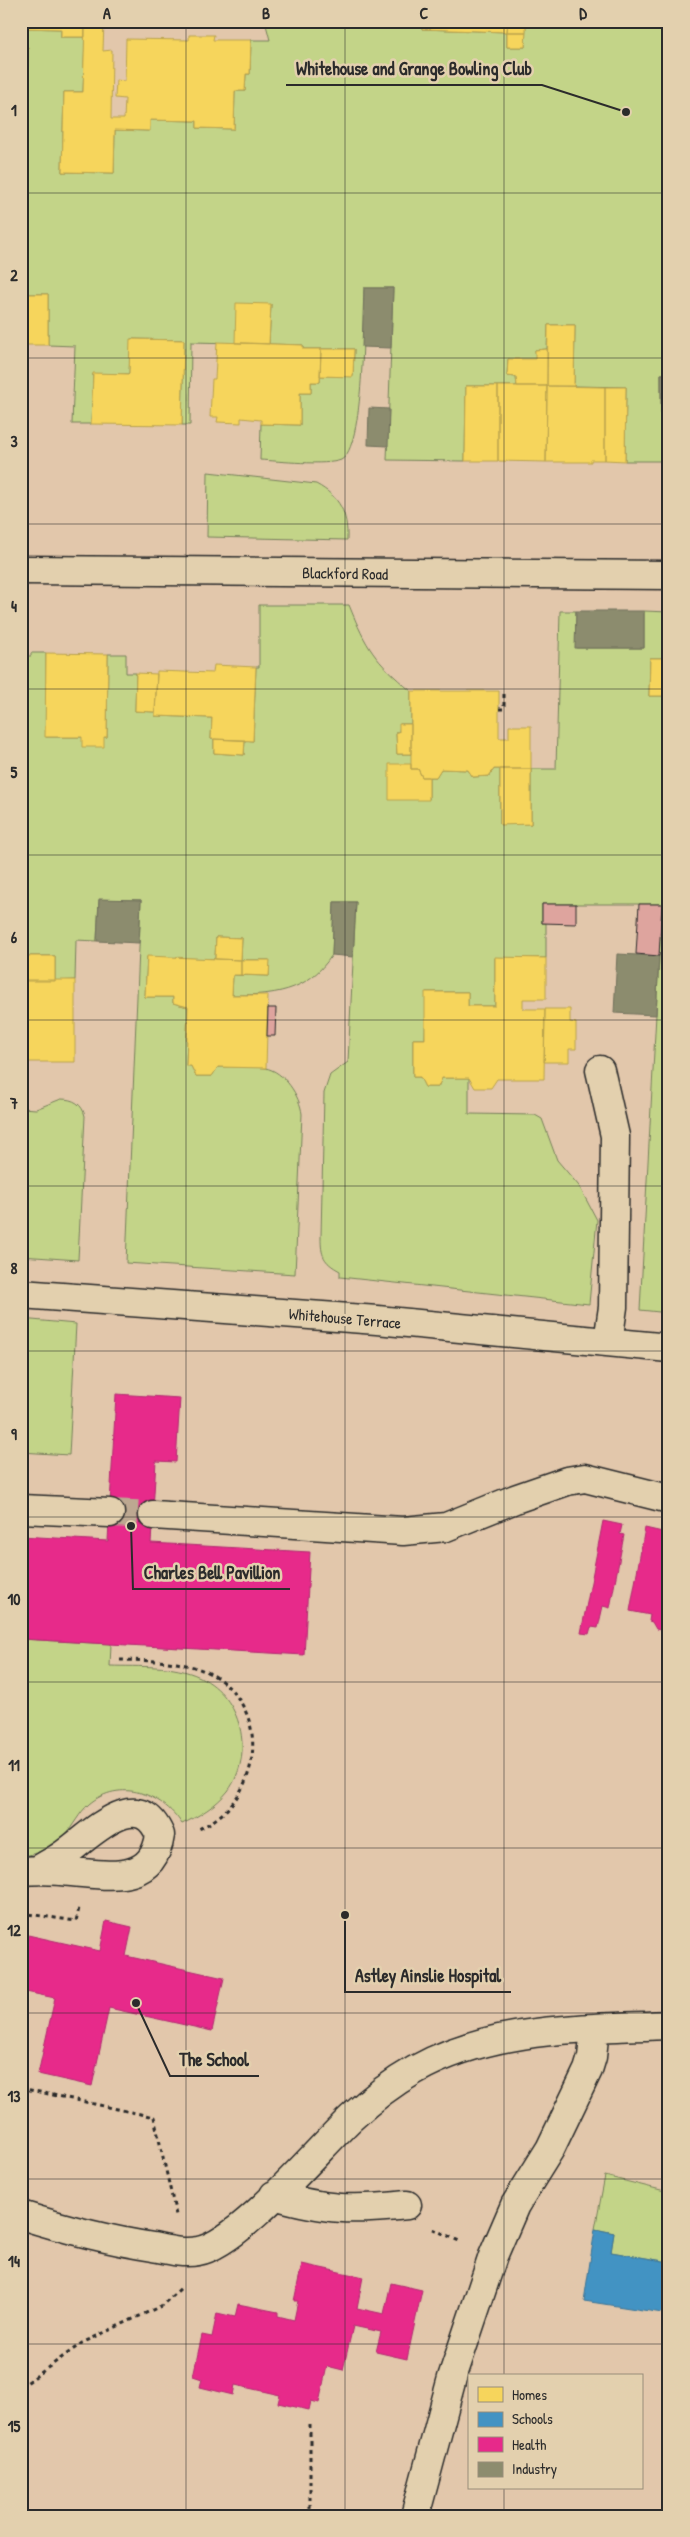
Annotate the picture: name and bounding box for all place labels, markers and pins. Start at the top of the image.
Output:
callout: Whitehouse and Grange Bowling Club [286,52,542,85]
callout: Charles Bell Pavillion [133,1556,290,1589]
callout: Astley Ainslie Hospital [345,1959,511,1992]
callout: The School [170,2043,259,2076]

